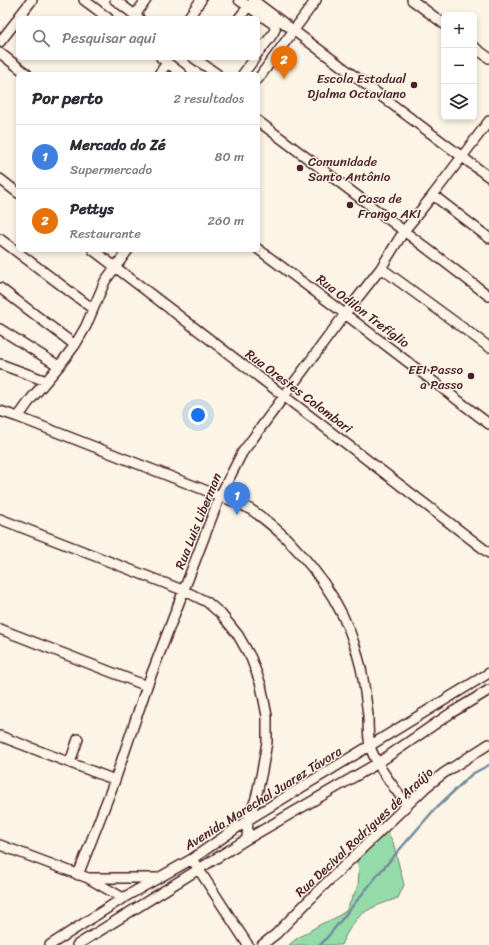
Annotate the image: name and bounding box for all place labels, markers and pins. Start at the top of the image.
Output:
pin: 2 [271,46,297,79]
place label: Escola Estadual Djalma Octaviano [307,67,407,105]
marker: Escola Estadual Djalma Octaviano [409,80,419,90]
place label: Comunidade Santo Antônio [308,150,391,188]
marker: Comunidade Santo Antônio [295,163,305,173]
place label: Casa de Frango AKI [358,187,421,225]
marker: Casa de Frango AKI [345,200,355,210]
place label: EEI Passo a Passo [408,358,464,396]
marker: EEI Passo a Passo [466,371,476,381]
pin: 1 [224,482,250,515]

